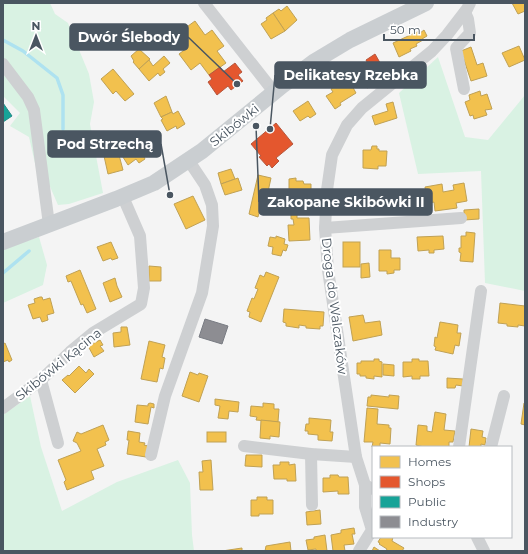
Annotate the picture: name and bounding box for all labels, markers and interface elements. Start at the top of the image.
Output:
north arrow [16,16,56,56]
scale bar [384,16,474,42]
text: N [32,19,40,33]
text: 50 m [390,22,421,37]
callout: Dwór Ślebody [70,24,188,50]
text: Dwór Ślebody [78,28,181,46]
callout: Delikatesy Rzebka [275,62,426,88]
text: Delikatesy Rzebka [284,66,418,84]
street label: Skibówki [206,100,262,150]
callout: Pod Strzechą [48,131,161,157]
text: Pod Strzechą [57,135,154,153]
callout: Zakopane Skibówki II [259,189,432,215]
text: Zakopane Skibówki II [267,193,425,211]
street label: Droga do Walczaków [319,237,351,376]
street label: Skibówki Kącina [12,324,104,404]
legend [372,446,512,538]
text: Homes [408,454,451,469]
text: Shops [408,474,445,489]
text: Public [408,494,446,509]
text: Industry [408,514,458,529]

